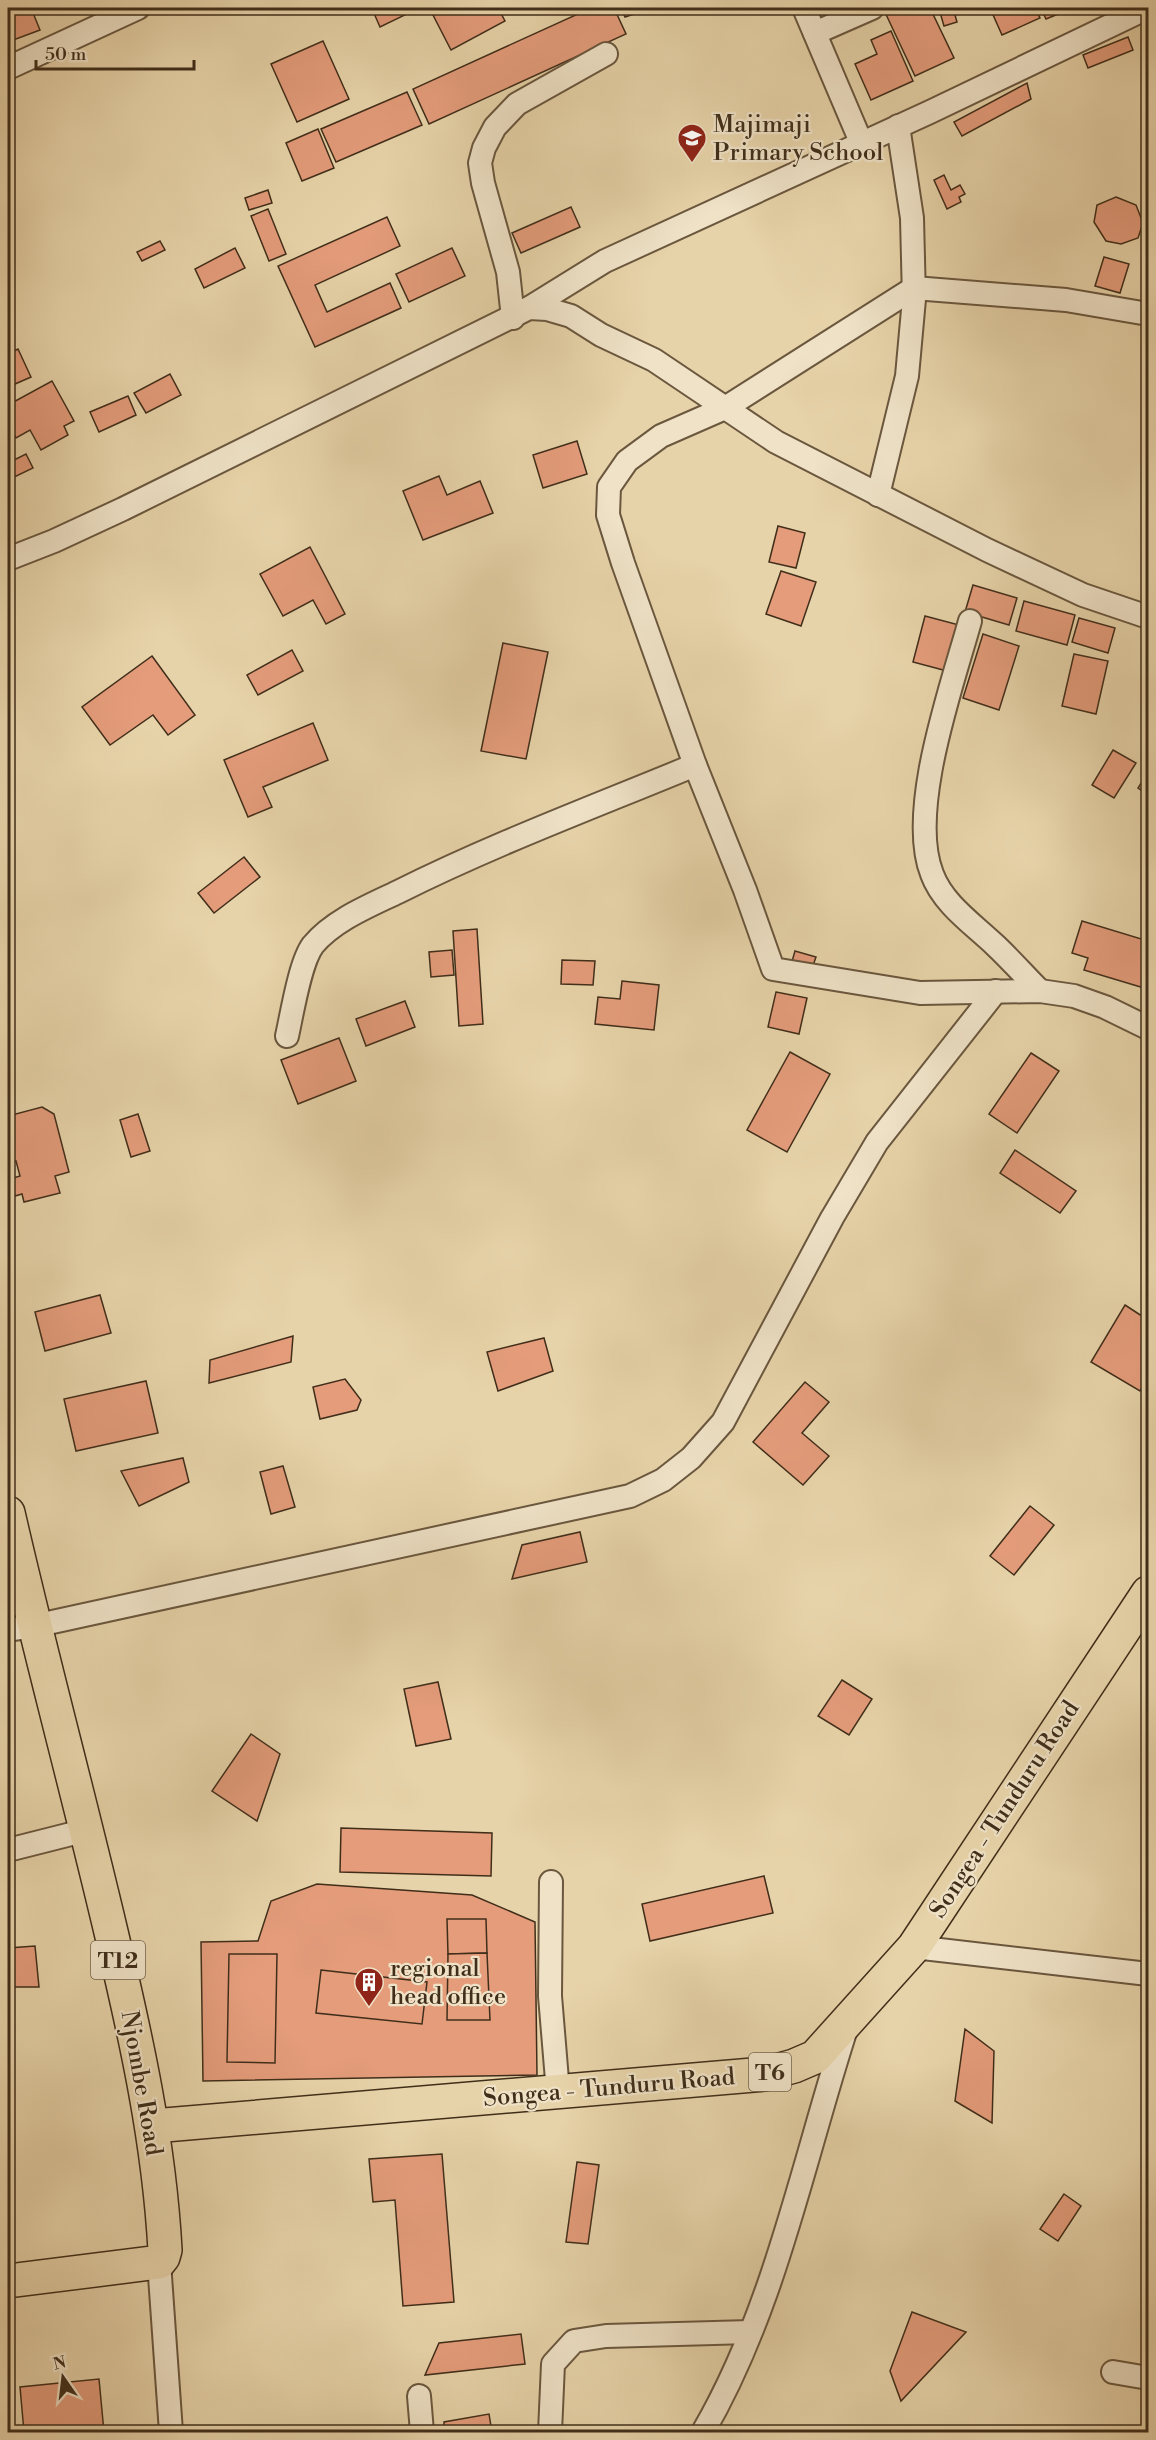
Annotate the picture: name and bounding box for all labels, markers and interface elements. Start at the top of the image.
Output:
scale bar [36,33,194,71]
text: 50 m [45,43,87,66]
place label: Majimaji Primary School [713,110,883,168]
school or university icon: Majimaji Primary School [676,122,708,164]
street label: Songea - Tunduru Road [923,1695,1086,1924]
road number: T12 [91,1941,145,1979]
place label: regional head office [390,1954,506,2012]
building icon: regional head office [353,1966,385,2008]
street label: Njombe Road [114,2008,169,2158]
road number: T6 [749,2053,791,2091]
street label: Songea - Tunduru Road [482,2062,737,2114]
north arrow [33,2347,93,2407]
text: N [51,2352,69,2375]

